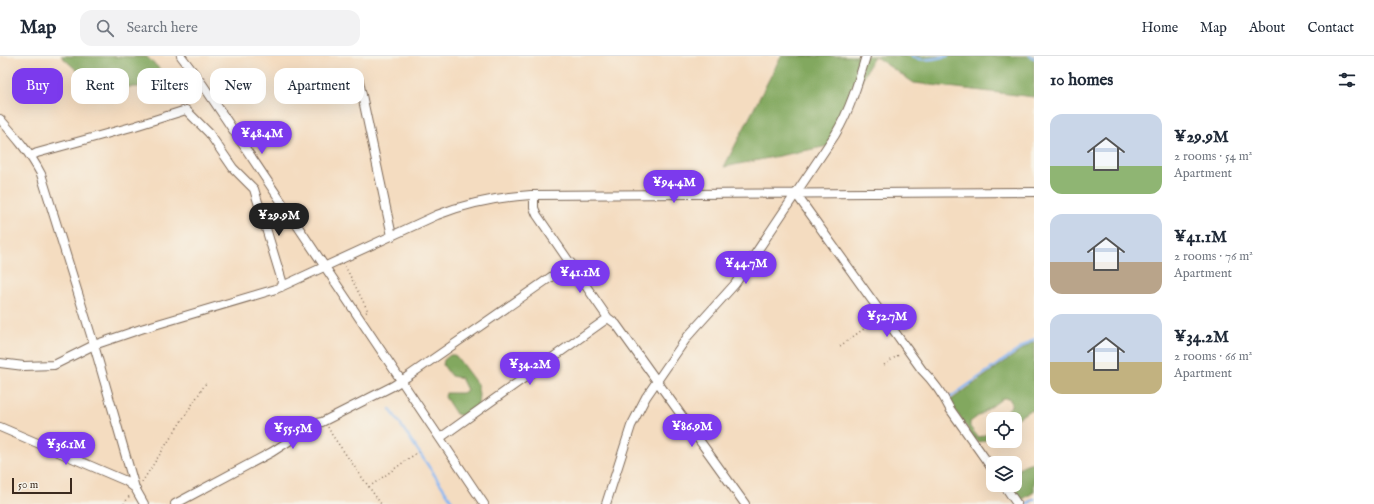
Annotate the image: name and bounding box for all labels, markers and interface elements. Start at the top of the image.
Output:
search box [80,10,360,46]
text: Map [20,16,56,40]
icon: search [94,17,116,39]
text: Search here [126,18,198,37]
text: Home [1142,19,1178,37]
text: Map [1200,19,1227,37]
text: About [1249,19,1285,37]
text: Contact [1307,19,1354,37]
chip: Buy [12,68,63,104]
chip: Rent [71,68,129,104]
chip: Filters [137,68,202,104]
chip: New [210,68,266,104]
chip: Apartment [274,68,364,104]
icon: filters [1336,69,1358,91]
text: 10 homes [1050,70,1113,91]
pin: ¥48.4M [229,121,295,155]
text: ¥48.4M [241,125,283,142]
text: ¥29.9M [1174,127,1229,148]
icon: home [1082,130,1130,178]
text: 2 rooms · 54 m² [1174,148,1252,165]
text: Apartment [1174,165,1232,182]
pin: ¥94.4M [641,170,707,204]
text: ¥94.4M [652,174,696,191]
pin: ¥29.9M [246,203,312,237]
text: ¥29.9M [258,207,300,224]
text: ¥41.1M [1174,227,1227,248]
icon: home [1082,230,1130,278]
text: 2 rooms · 76 m² [1174,248,1253,265]
pin: ¥44.7M [713,251,779,285]
text: ¥44.7M [725,255,767,272]
pin: ¥41.1M [547,260,613,294]
text: ¥41.1M [560,264,600,281]
text: Apartment [1174,265,1232,282]
pin: ¥52.7M [854,304,920,338]
text: ¥52.7M [867,308,907,325]
text: ¥34.2M [1174,327,1229,348]
icon: home [1082,330,1130,378]
text: 2 rooms · 66 m² [1174,348,1252,365]
pin: ¥34.2M [497,352,563,386]
text: ¥34.2M [509,356,551,373]
text: Apartment [1174,365,1232,382]
map controls [986,412,1022,492]
button: locate [986,412,1022,448]
pin: ¥86.9M [659,414,725,448]
pin: ¥55.5M [260,416,326,450]
text: ¥86.9M [672,418,712,435]
text: ¥55.5M [274,420,312,437]
pin: ¥36.1M [33,432,99,466]
text: ¥36.1M [46,436,86,453]
button: layers [986,456,1022,492]
scale bar [12,476,72,495]
text: 50 m [18,478,38,492]

